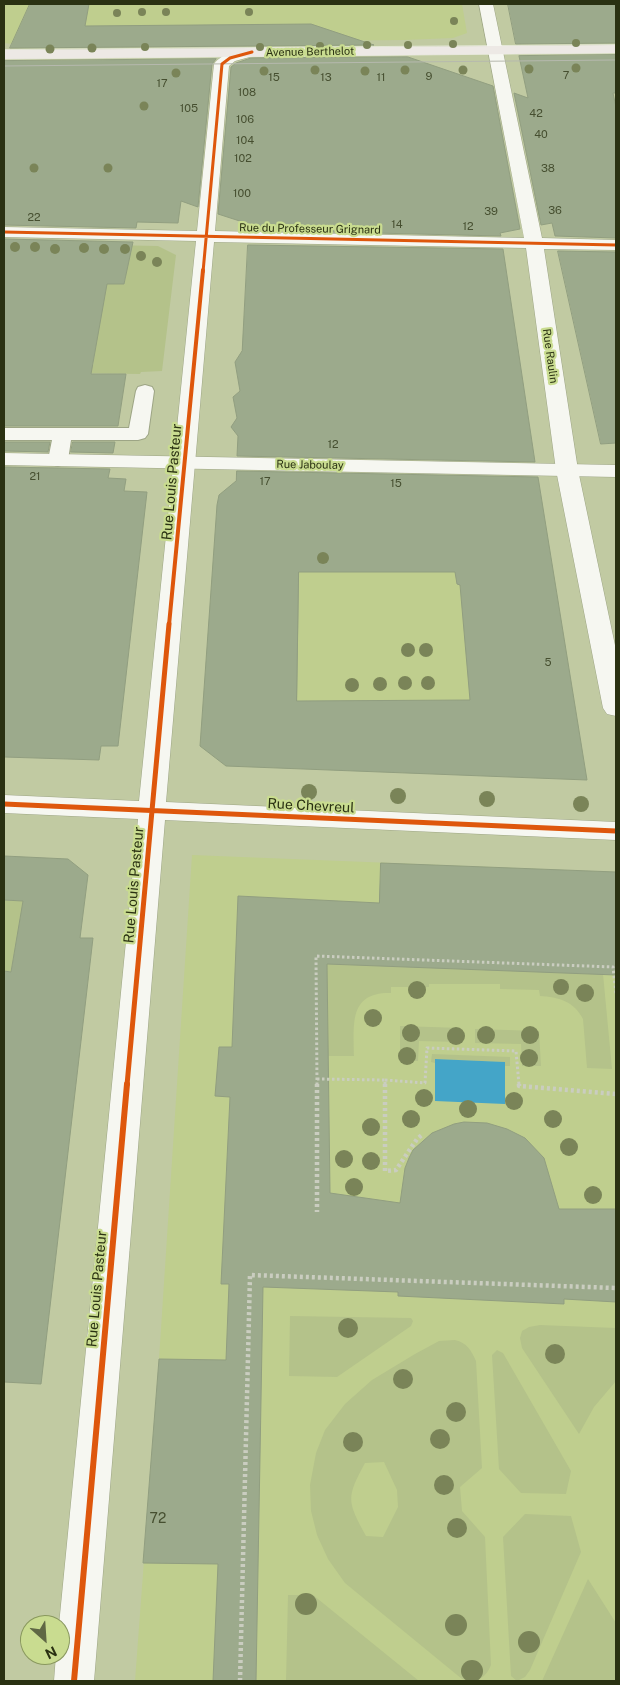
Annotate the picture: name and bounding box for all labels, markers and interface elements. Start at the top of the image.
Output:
street label: Avenue Berthelot [266,45,354,59]
house number: 7 [563,69,569,83]
house number: 9 [426,70,432,84]
house number: 15 [268,71,280,85]
house number: 13 [320,71,332,85]
house number: 11 [377,71,385,85]
house number: 17 [156,77,168,91]
house number: 108 [238,86,256,100]
house number: 105 [180,102,198,116]
house number: 42 [529,107,543,121]
house number: 106 [236,113,254,127]
house number: 40 [534,128,548,142]
house number: 104 [236,134,254,148]
house number: 102 [234,152,252,166]
house number: 38 [541,162,555,176]
house number: 100 [233,187,251,201]
house number: 36 [548,204,562,218]
house number: 39 [484,205,498,219]
house number: 22 [27,211,41,225]
house number: 14 [391,218,403,232]
house number: 12 [462,220,474,234]
street label: Rue du Professeur Grignard [239,221,381,237]
street label: Rue Raulin [540,328,560,384]
street label: Rue Louis Pasteur [159,423,185,541]
house number: 12 [327,438,339,452]
street label: Rue Jaboulay [276,458,344,472]
house number: 21 [29,470,41,484]
house number: 17 [259,475,271,489]
house number: 15 [390,477,402,491]
house number: 5 [544,656,552,670]
street label: Rue Chevreul [267,795,355,817]
street label: Rue Louis Pasteur [121,826,147,944]
street label: Rue Louis Pasteur [84,1230,110,1348]
house number: 72 [150,1511,166,1527]
north arrow [20,1615,70,1665]
text: N [43,1643,60,1662]

